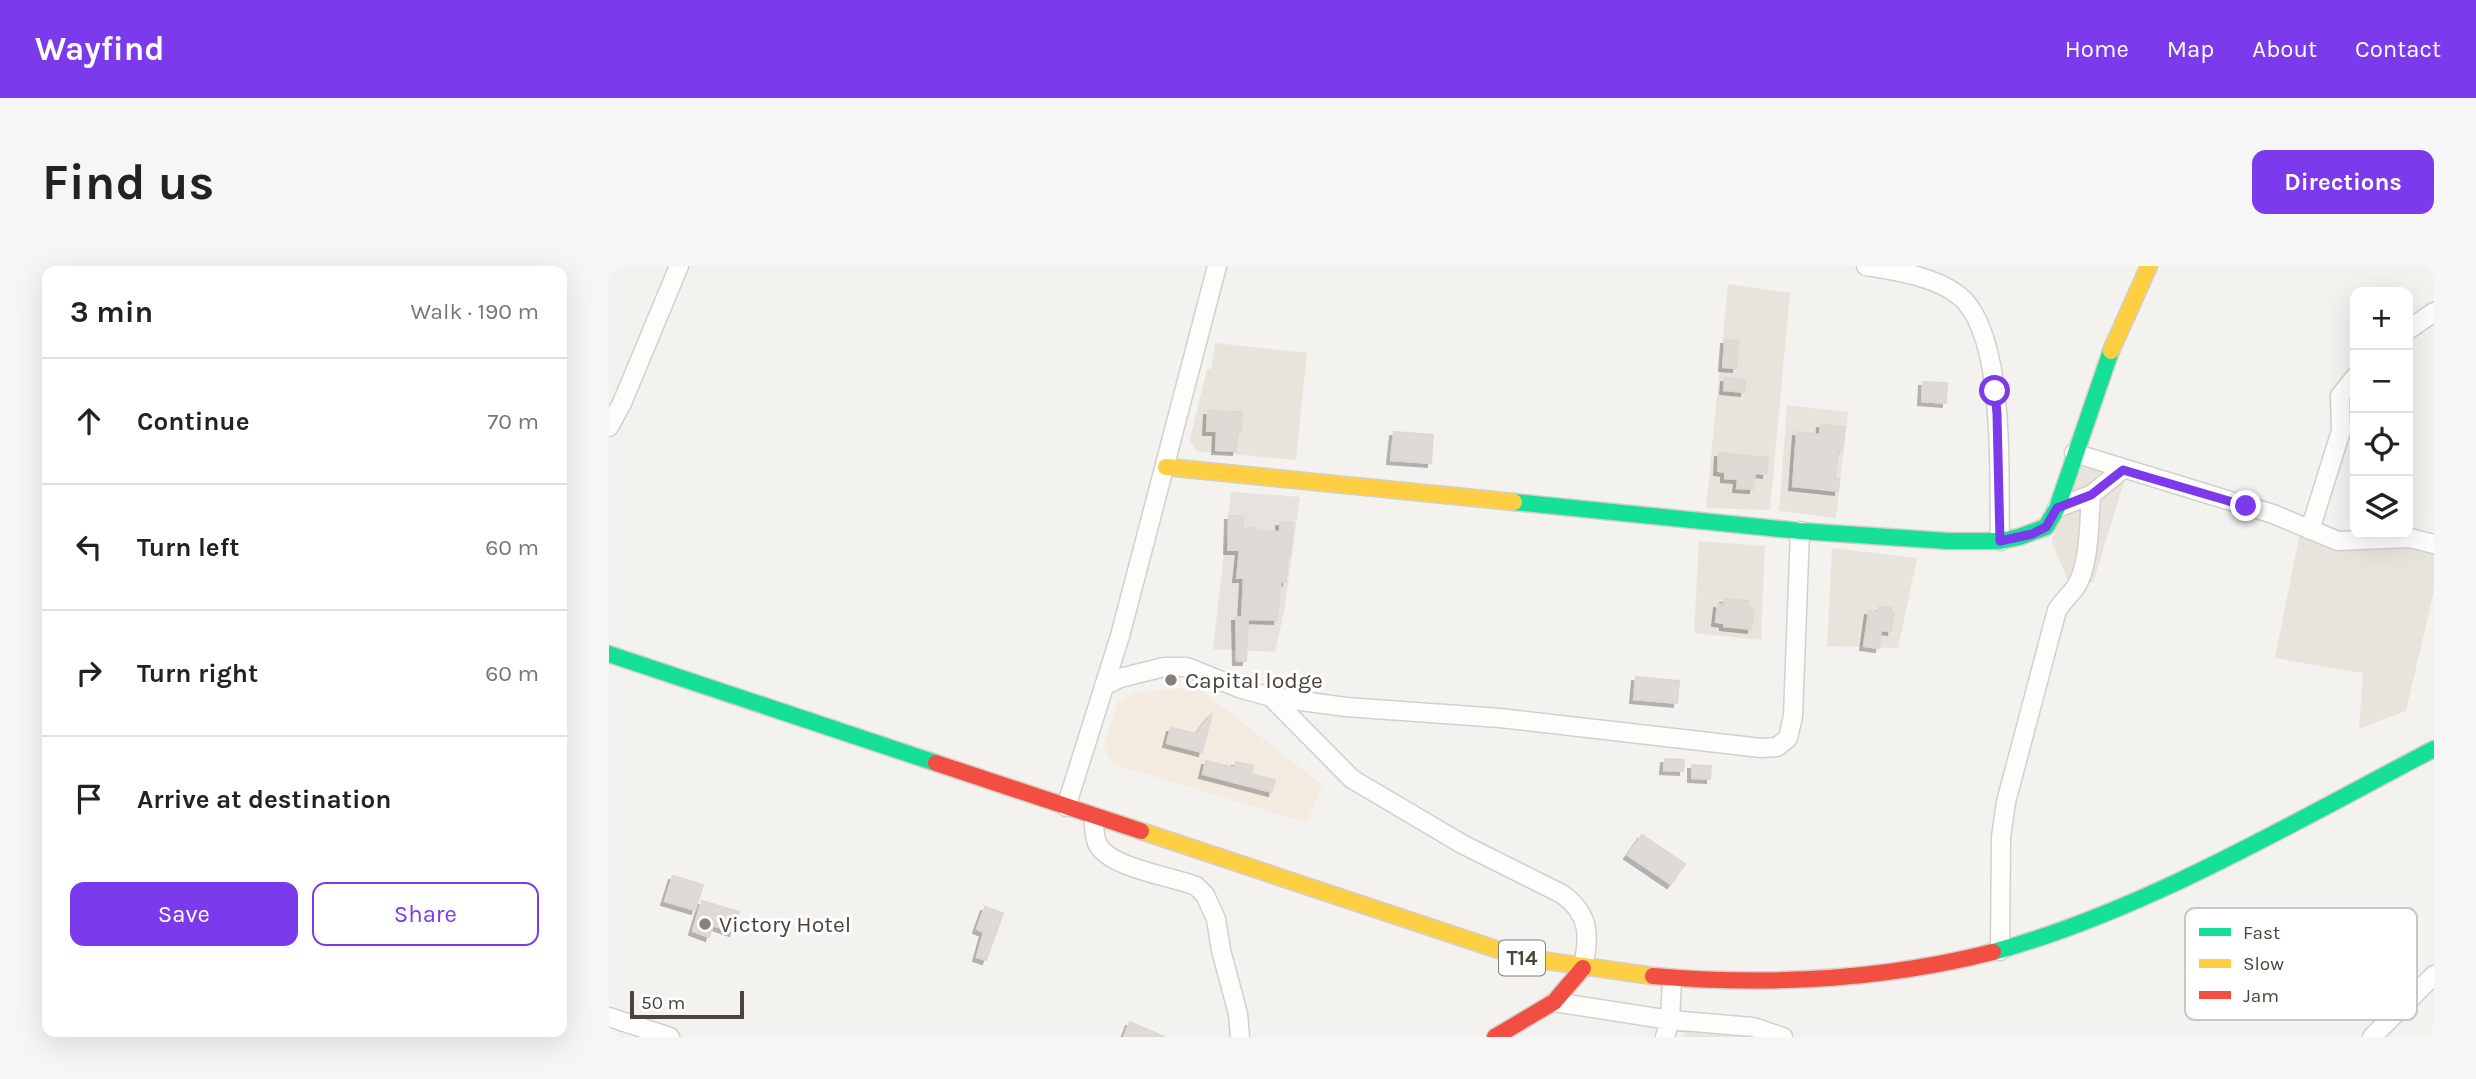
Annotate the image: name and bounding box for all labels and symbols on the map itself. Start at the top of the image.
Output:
route start [1979,375,2010,406]
route end [2230,490,2261,521]
place label: Capital lodge [1185,667,1323,694]
marker: Capital lodge [1163,672,1179,688]
legend [2185,908,2417,1020]
place label: Victory Hotel [719,911,851,938]
marker: Victory Hotel [697,916,713,932]
text: Fast [2243,922,2280,944]
road number: T14 [1499,940,1545,976]
text: Slow [2243,953,2284,975]
text: Jam [2243,985,2279,1007]
scale bar [630,988,744,1020]

